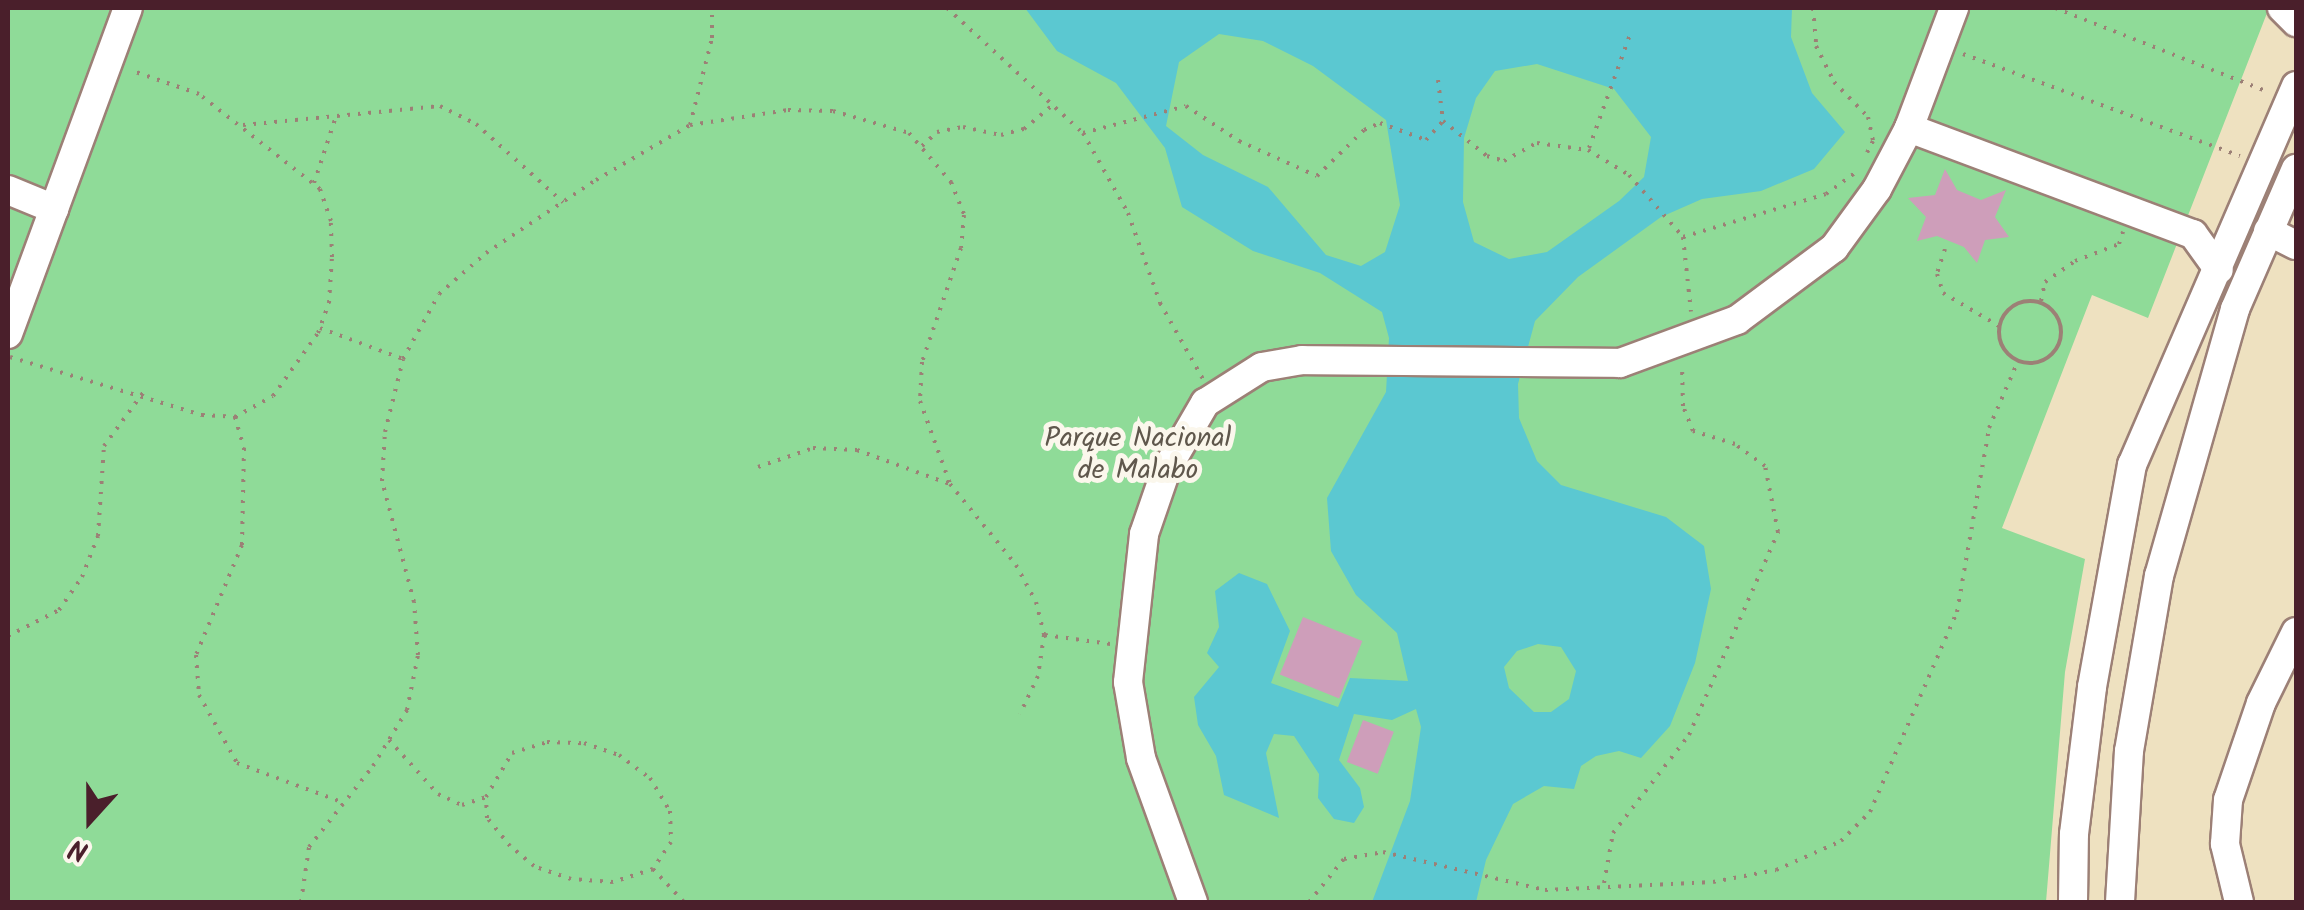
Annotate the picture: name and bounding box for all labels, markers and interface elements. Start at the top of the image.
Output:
park label: Parque Nacional de Malabo [1045,422,1231,488]
north arrow [40,770,140,870]
text: N [63,824,95,873]

